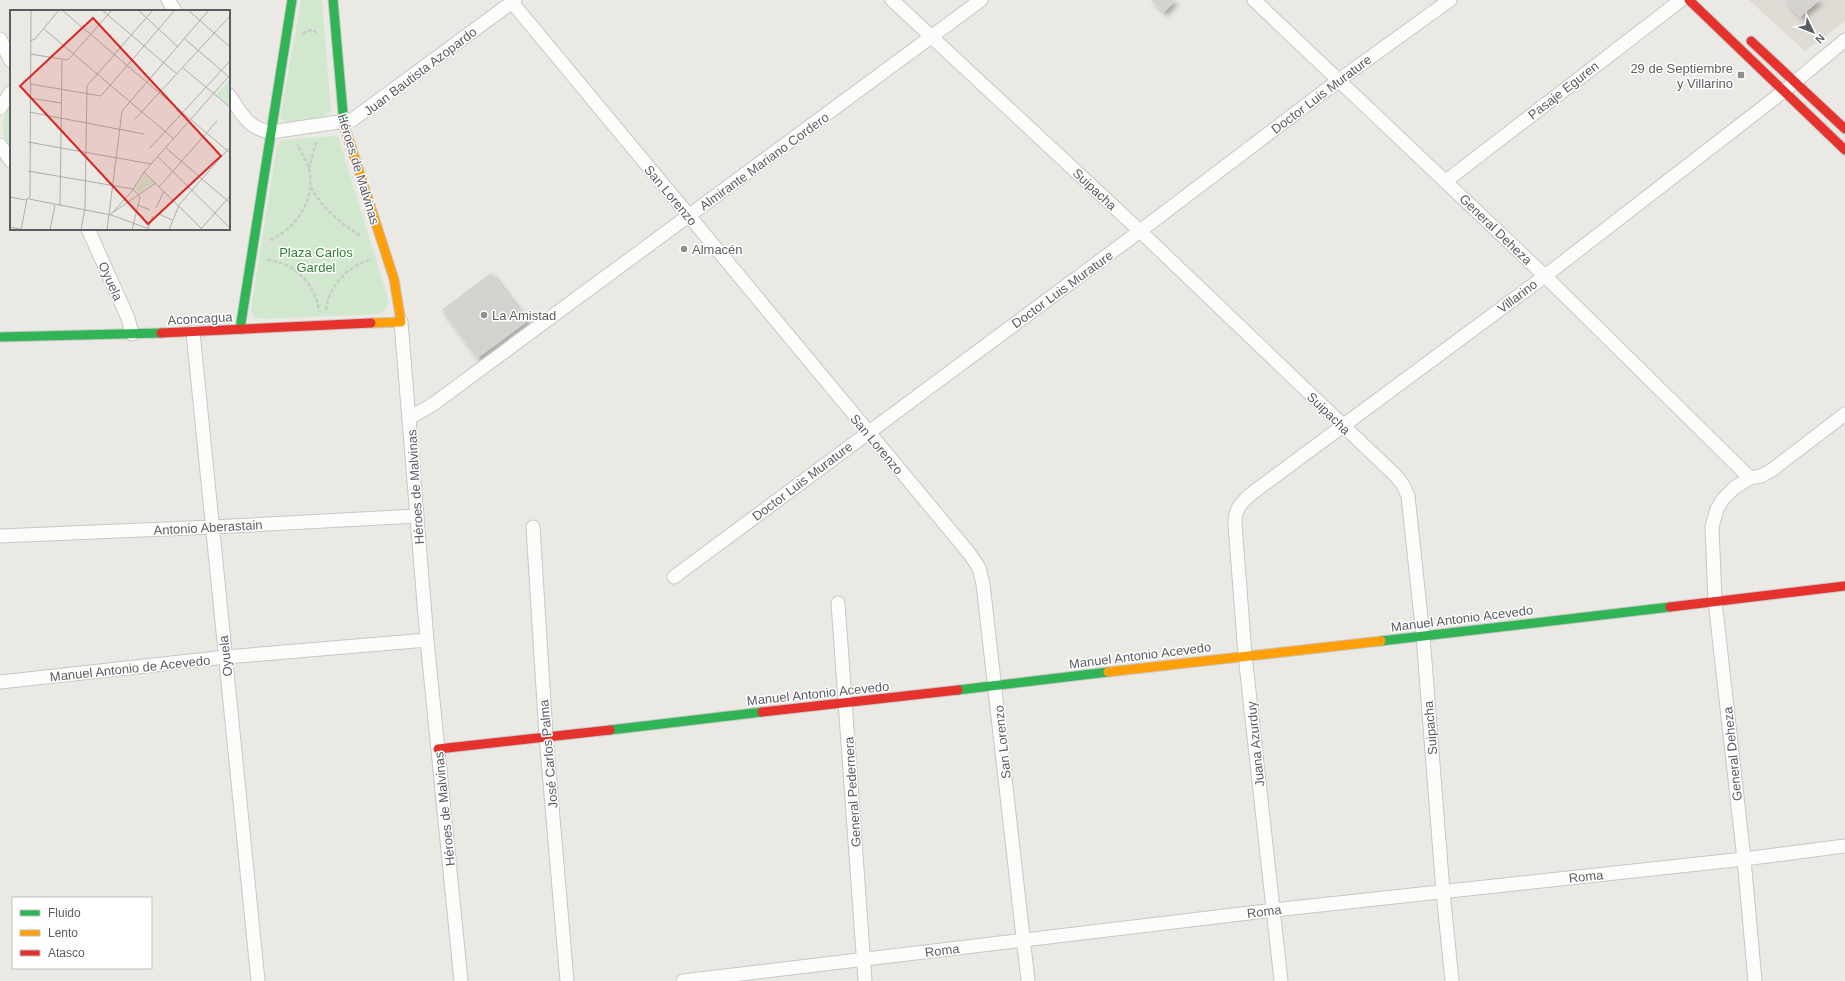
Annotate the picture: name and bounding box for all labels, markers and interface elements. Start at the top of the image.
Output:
inset map [10,10,230,230]
north arrow [1793,12,1833,52]
street label: Juan Bautista Azopardo [361,24,480,119]
text: N [1813,32,1827,46]
street label: Doctor Luis Murature [1268,52,1374,137]
street label: Pasaje Eguren [1525,58,1602,123]
place label: 29 de Septiembre y Villarino [1630,61,1733,91]
marker: 29 de Septiembre y Villarino [1736,70,1746,80]
street label: Almirante Mariano Cordero [697,109,832,213]
street label: Héroes de Malvinas [335,112,383,227]
street label: San Lorenzo [641,162,700,228]
street label: Suipacha [1070,165,1120,214]
street label: General Deheza [1456,191,1535,268]
place label: Almacén [692,242,743,257]
marker: Almacén [679,244,689,254]
park label: Plaza Carlos Gardel [279,245,353,275]
street label: Doctor Luis Murature [1009,248,1116,331]
street label: Oyuela [95,259,126,304]
street label: Villarino [1494,277,1540,316]
place label: La Amistad [492,308,556,323]
street label: Aconcagua [167,309,234,328]
marker: La Amistad [479,310,489,320]
street label: Suipacha [1304,389,1354,438]
street label: San Lorenzo [847,411,906,477]
street label: Héroes de Malvinas [404,429,427,545]
street label: Doctor Luis Murature [749,439,855,524]
street label: Antonio Aberastain [153,517,263,538]
street label: Manuel Antonio Acevedo [1390,602,1534,635]
street label: Oyuela [216,634,235,677]
street label: Manuel Antonio Acevedo [1068,639,1212,672]
street label: Manuel Antonio de Acevedo [49,653,211,684]
street label: Manuel Antonio Acevedo [746,679,890,708]
street label: José Carlos Palma [536,698,561,809]
street label: Juana Azurduy [1243,700,1267,788]
street label: Suipacha [1421,700,1440,756]
street label: San Lorenzo [991,704,1014,779]
street label: General Deheza [1720,705,1745,802]
street label: General Pedernera [841,736,864,848]
street label: Héroes de Malvinas [431,751,458,867]
street label: Roma [1568,867,1605,886]
legend [12,897,152,969]
street label: Roma [1246,902,1283,921]
text: Fluido [48,906,81,920]
text: Lento [48,926,78,940]
street label: Roma [924,941,961,960]
text: Atasco [48,946,85,960]

